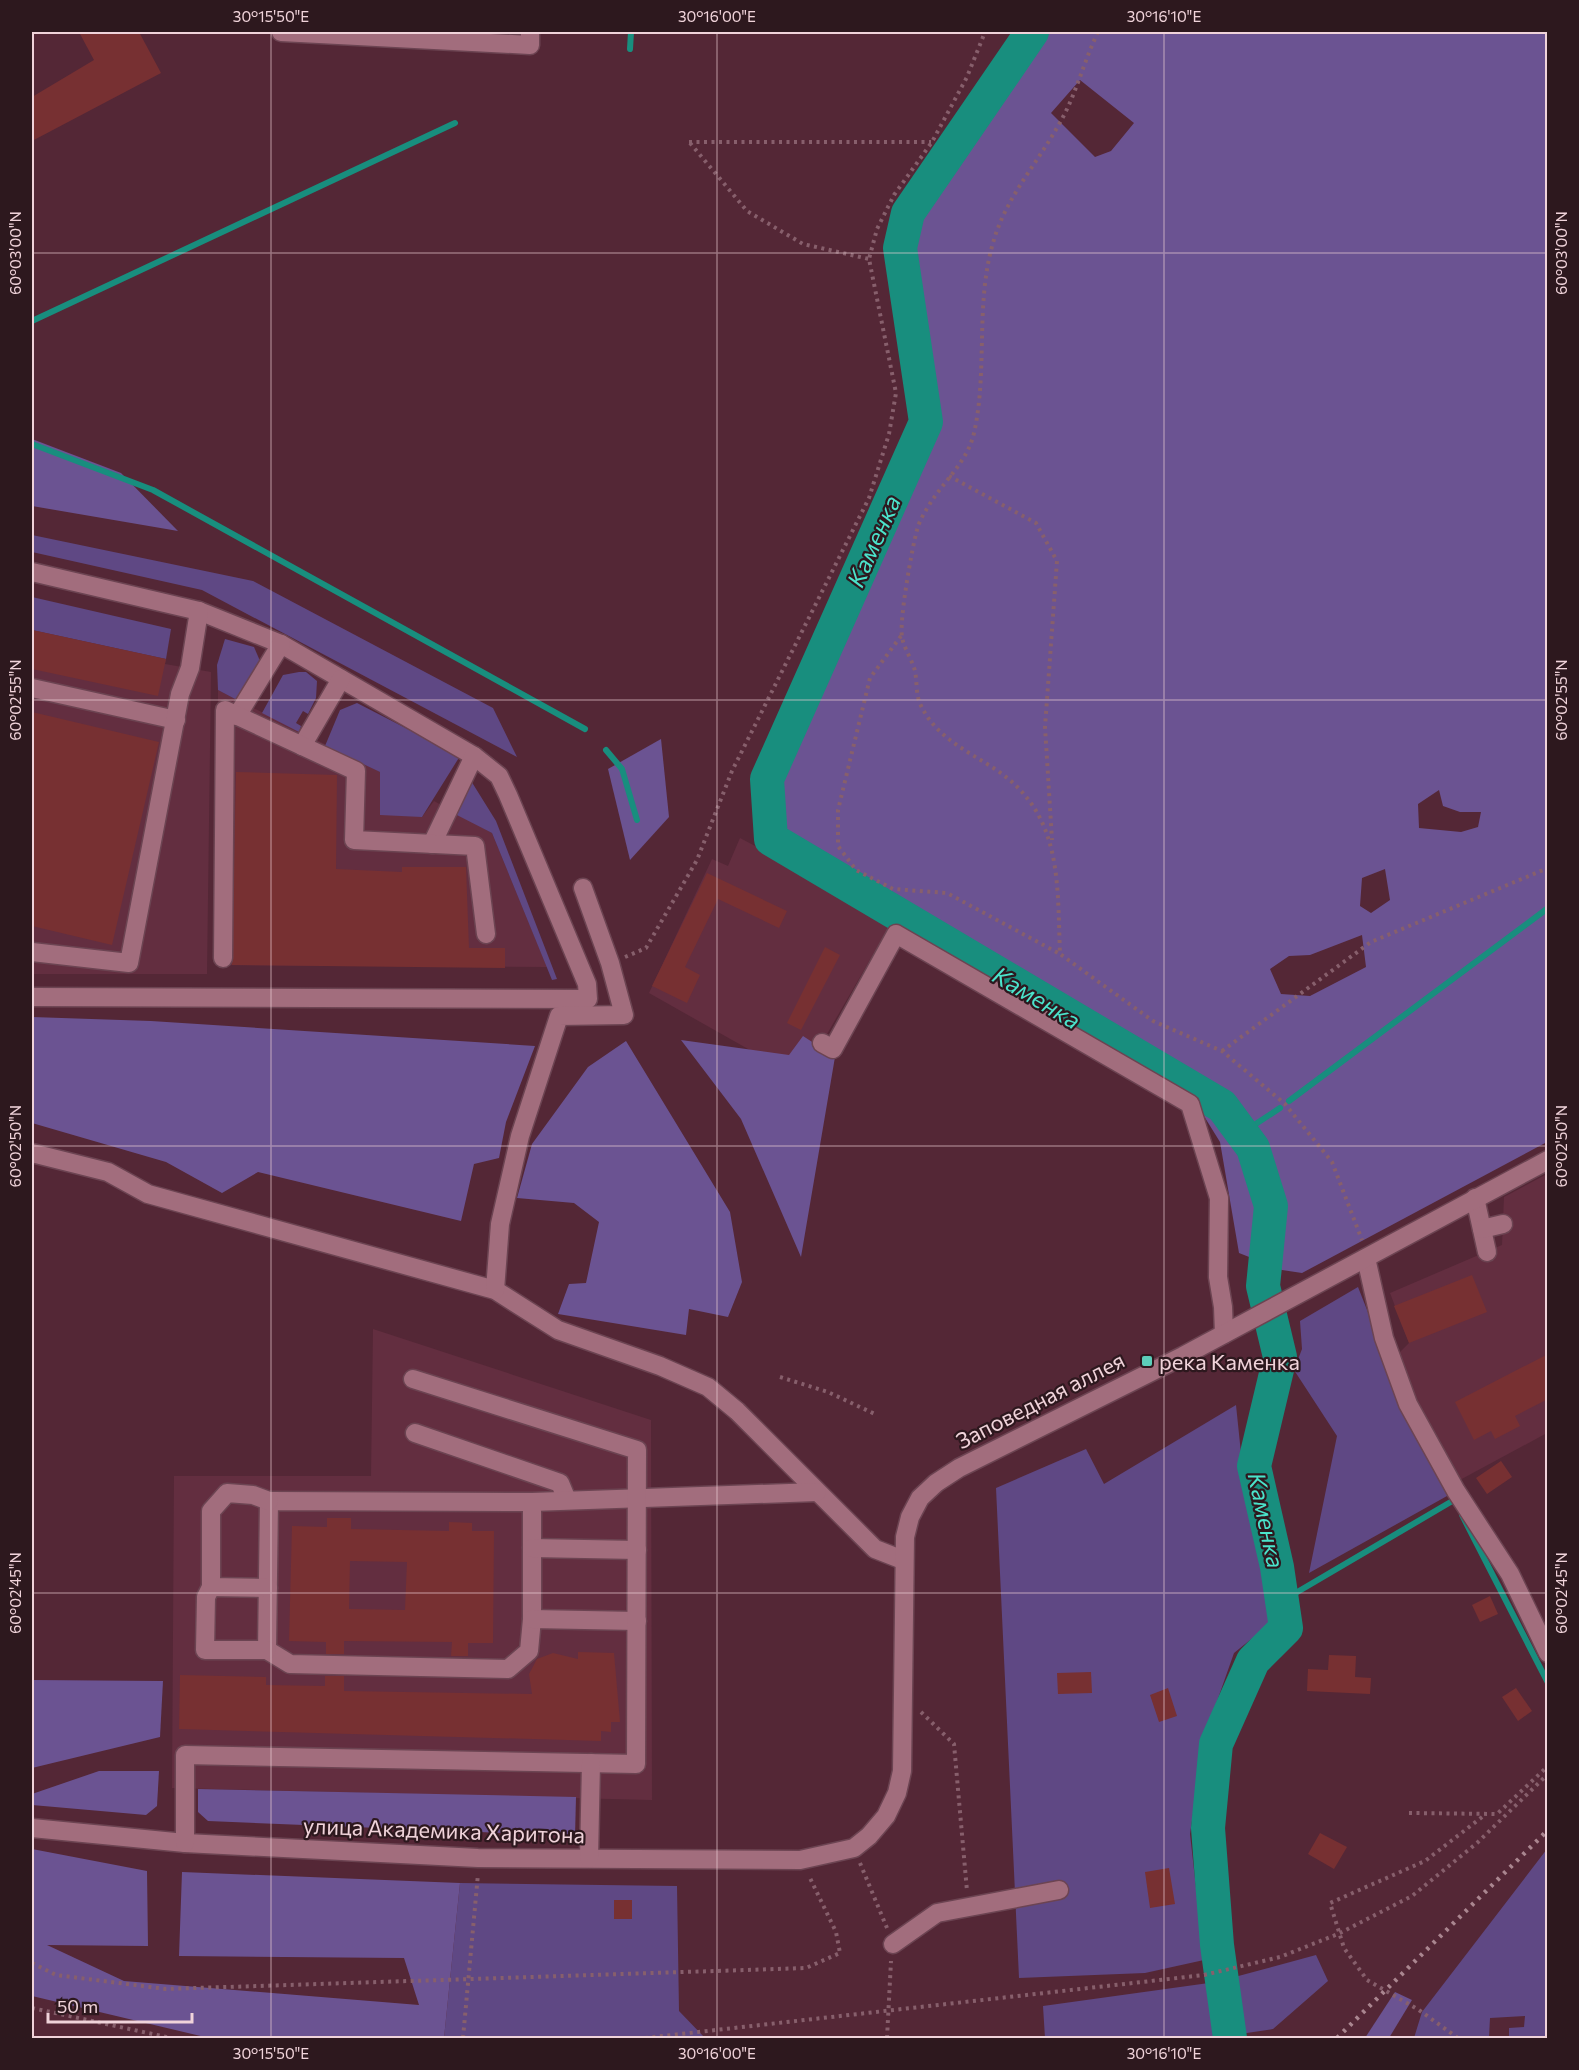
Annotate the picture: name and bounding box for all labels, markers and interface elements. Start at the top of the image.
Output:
text: 30°15'50"E [233,7,309,25]
text: 30°16'00"E [678,7,756,25]
text: 30°16'10"E [1127,7,1201,25]
text: 60°03'00"N [6,211,24,295]
text: 60°03'00"N [1552,211,1570,295]
water label: Каменка [840,491,906,591]
text: 60°02'55"N [6,659,24,741]
text: 60°02'55"N [1552,659,1570,741]
water label: Каменка [988,960,1086,1034]
text: 60°02'50"N [6,1105,24,1187]
text: 60°02'50"N [1552,1105,1570,1187]
street label: Заповедная аллея [951,1346,1129,1454]
place label: река Каменка [1159,1348,1300,1375]
marker: река Каменка [1140,1354,1154,1368]
water label: Каменка [1243,1469,1291,1571]
text: 60°02'45"N [6,1552,24,1634]
text: 60°02'45"N [1552,1552,1570,1634]
street label: улица Академика Харитона [303,1812,585,1848]
scale bar [48,1986,192,2024]
text: 50 m [57,1995,98,2017]
text: 30°15'50"E [233,2044,309,2062]
text: 30°16'00"E [678,2044,756,2062]
text: 30°16'10"E [1127,2044,1201,2062]

